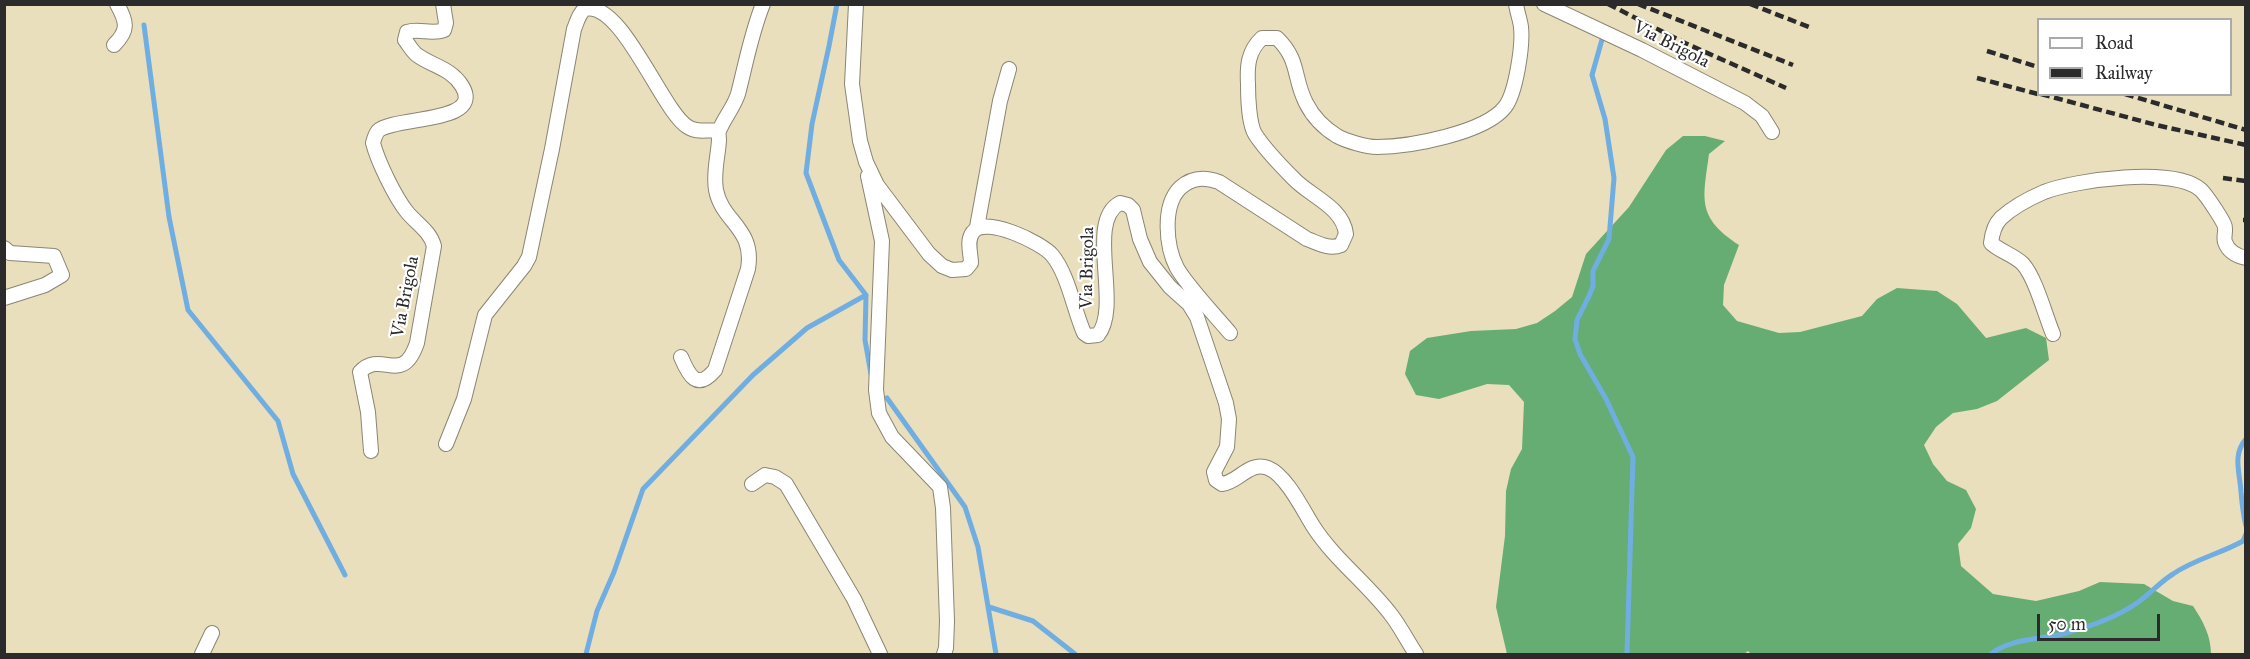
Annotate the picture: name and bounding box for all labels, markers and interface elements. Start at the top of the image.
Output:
street label: Via Brigola [1629,17,1713,73]
legend [2037,18,2232,96]
text: Road [2095,32,2133,54]
text: Railway [2095,62,2152,84]
street label: Via Brigola [1076,227,1100,309]
street label: Via Brigola [388,254,424,340]
scale bar [2040,602,2163,640]
text: 50 m [2048,613,2086,635]

